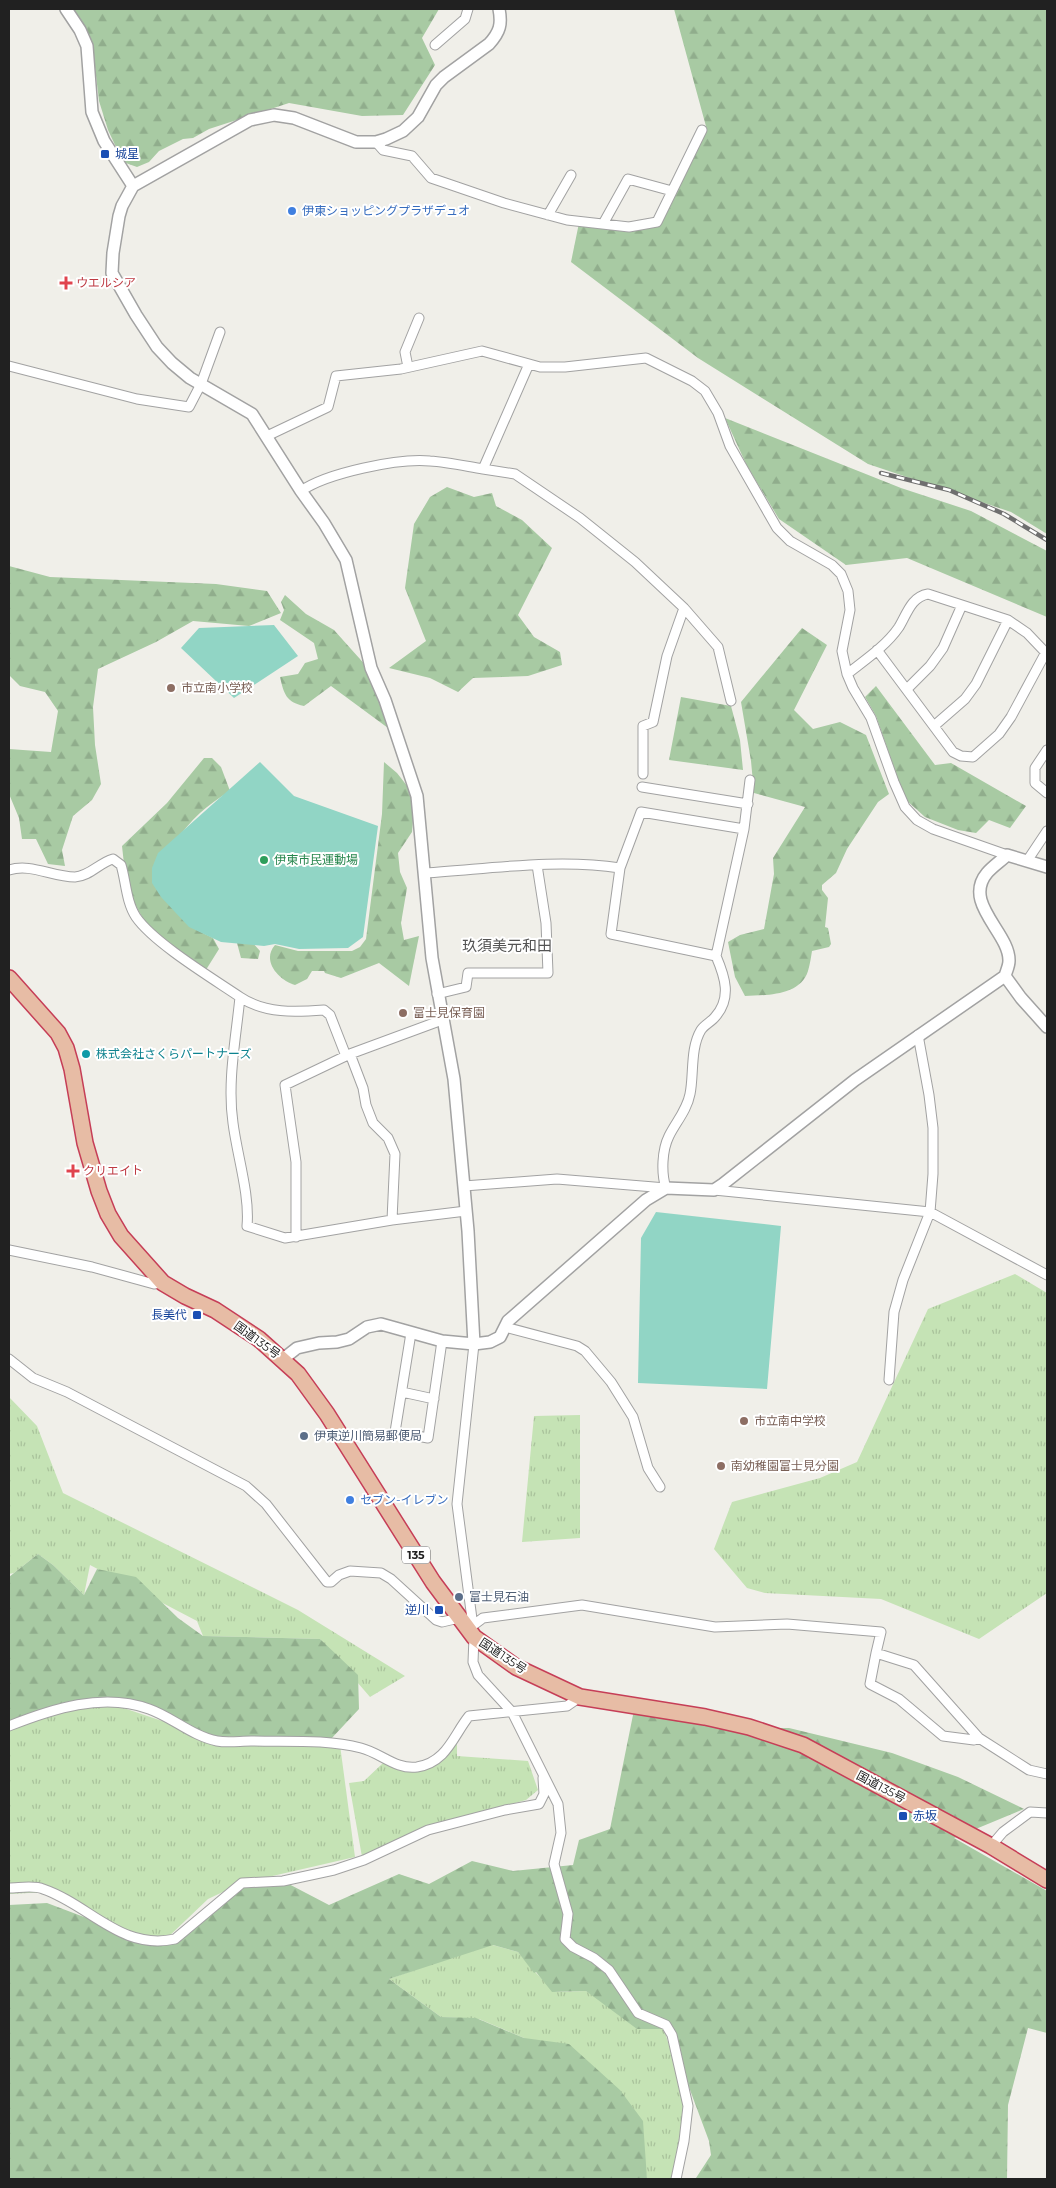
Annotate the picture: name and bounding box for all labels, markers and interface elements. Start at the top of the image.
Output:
place label: 城星 [115,146,139,161]
marker: 城星 [99,148,111,160]
place label: 伊東ショッピングプラザデュオ [302,203,470,218]
marker: 伊東ショッピングプラザデュオ [286,205,298,217]
place label: ウエルシア [76,275,136,290]
marker: ウエルシア [60,277,72,289]
place label: 市立南小学校 [181,680,253,695]
marker: 市立南小学校 [165,682,177,694]
place label: 伊東市民運動場 [274,852,358,867]
marker: 伊東市民運動場 [258,854,270,866]
district label: 玖須美元和田 [462,936,552,955]
place label: 富士見保育園 [413,1005,485,1020]
marker: 富士見保育園 [397,1007,409,1019]
place label: 株式会社さくらパートナーズ [96,1046,251,1061]
marker: 株式会社さくらパートナーズ [80,1048,92,1060]
place label: クリエイト [83,1163,143,1178]
marker: クリエイト [67,1165,79,1177]
place label: 長美代 [151,1307,187,1322]
marker: 長美代 [191,1309,203,1321]
street label: 国道135号 [231,1318,283,1361]
place label: 市立南中学校 [754,1413,826,1428]
marker: 市立南中学校 [738,1415,750,1427]
place label: 伊東逆川簡易郵便局 [314,1428,422,1443]
marker: 伊東逆川簡易郵便局 [298,1430,310,1442]
place label: 南幼稚園富士見分園 [731,1458,839,1473]
marker: 南幼稚園富士見分園 [715,1460,727,1472]
place label: セブン-イレブン [360,1492,449,1507]
marker: セブン-イレブン [344,1494,356,1506]
road number: 135 [402,1546,430,1564]
place label: 富士見石油 [469,1589,529,1604]
marker: 富士見石油 [453,1591,465,1603]
place label: 逆川 [405,1602,429,1617]
marker: 逆川 [433,1604,445,1616]
street label: 国道135号 [477,1635,530,1677]
street label: 国道135号 [854,1767,908,1806]
place label: 赤坂 [913,1808,937,1823]
marker: 赤坂 [897,1810,909,1822]

